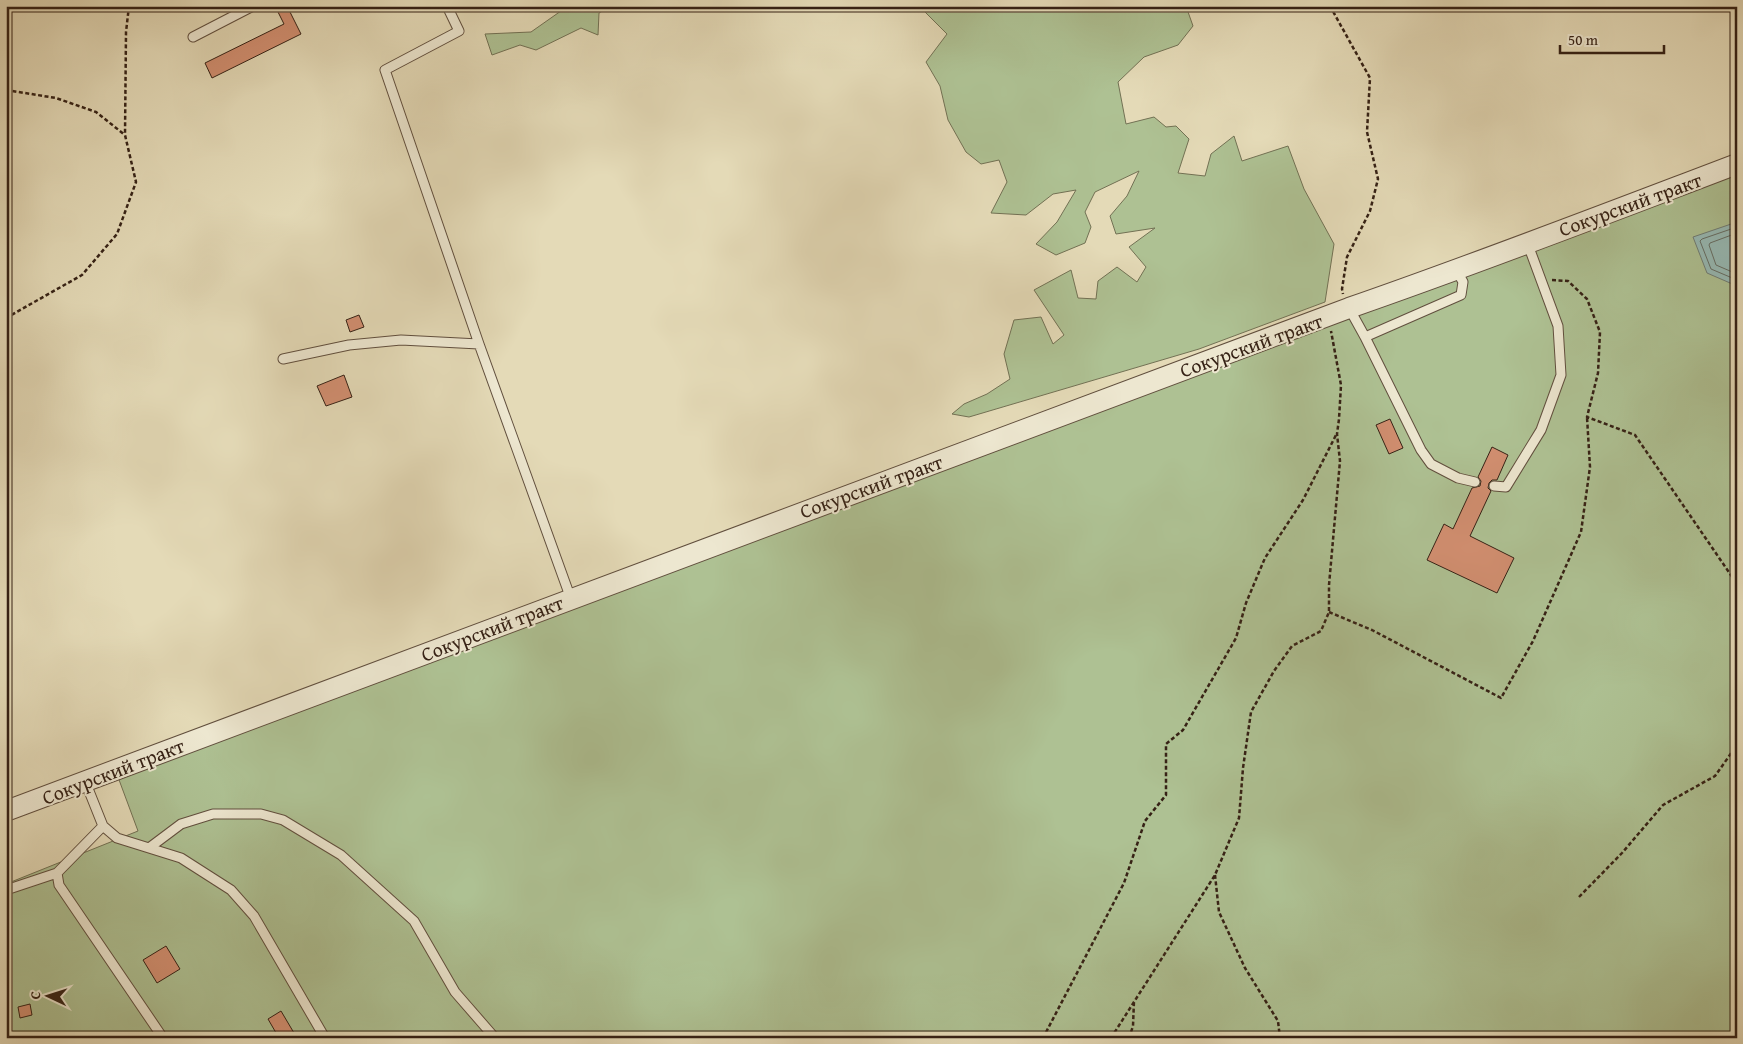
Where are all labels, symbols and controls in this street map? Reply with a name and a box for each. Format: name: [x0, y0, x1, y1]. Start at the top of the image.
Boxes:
scale bar: [1560, 22, 1664, 54]
text: 50 m: [1568, 29, 1599, 50]
street label: Сокурский тракт: [1554, 165, 1706, 243]
street label: Сокурский тракт: [1175, 306, 1327, 384]
street label: Сокурский тракт: [795, 447, 947, 525]
street label: Сокурский тракт: [417, 587, 568, 668]
street label: Сокурский тракт: [38, 730, 189, 811]
north arrow: [22, 972, 72, 1022]
text: С: [25, 990, 45, 1000]

